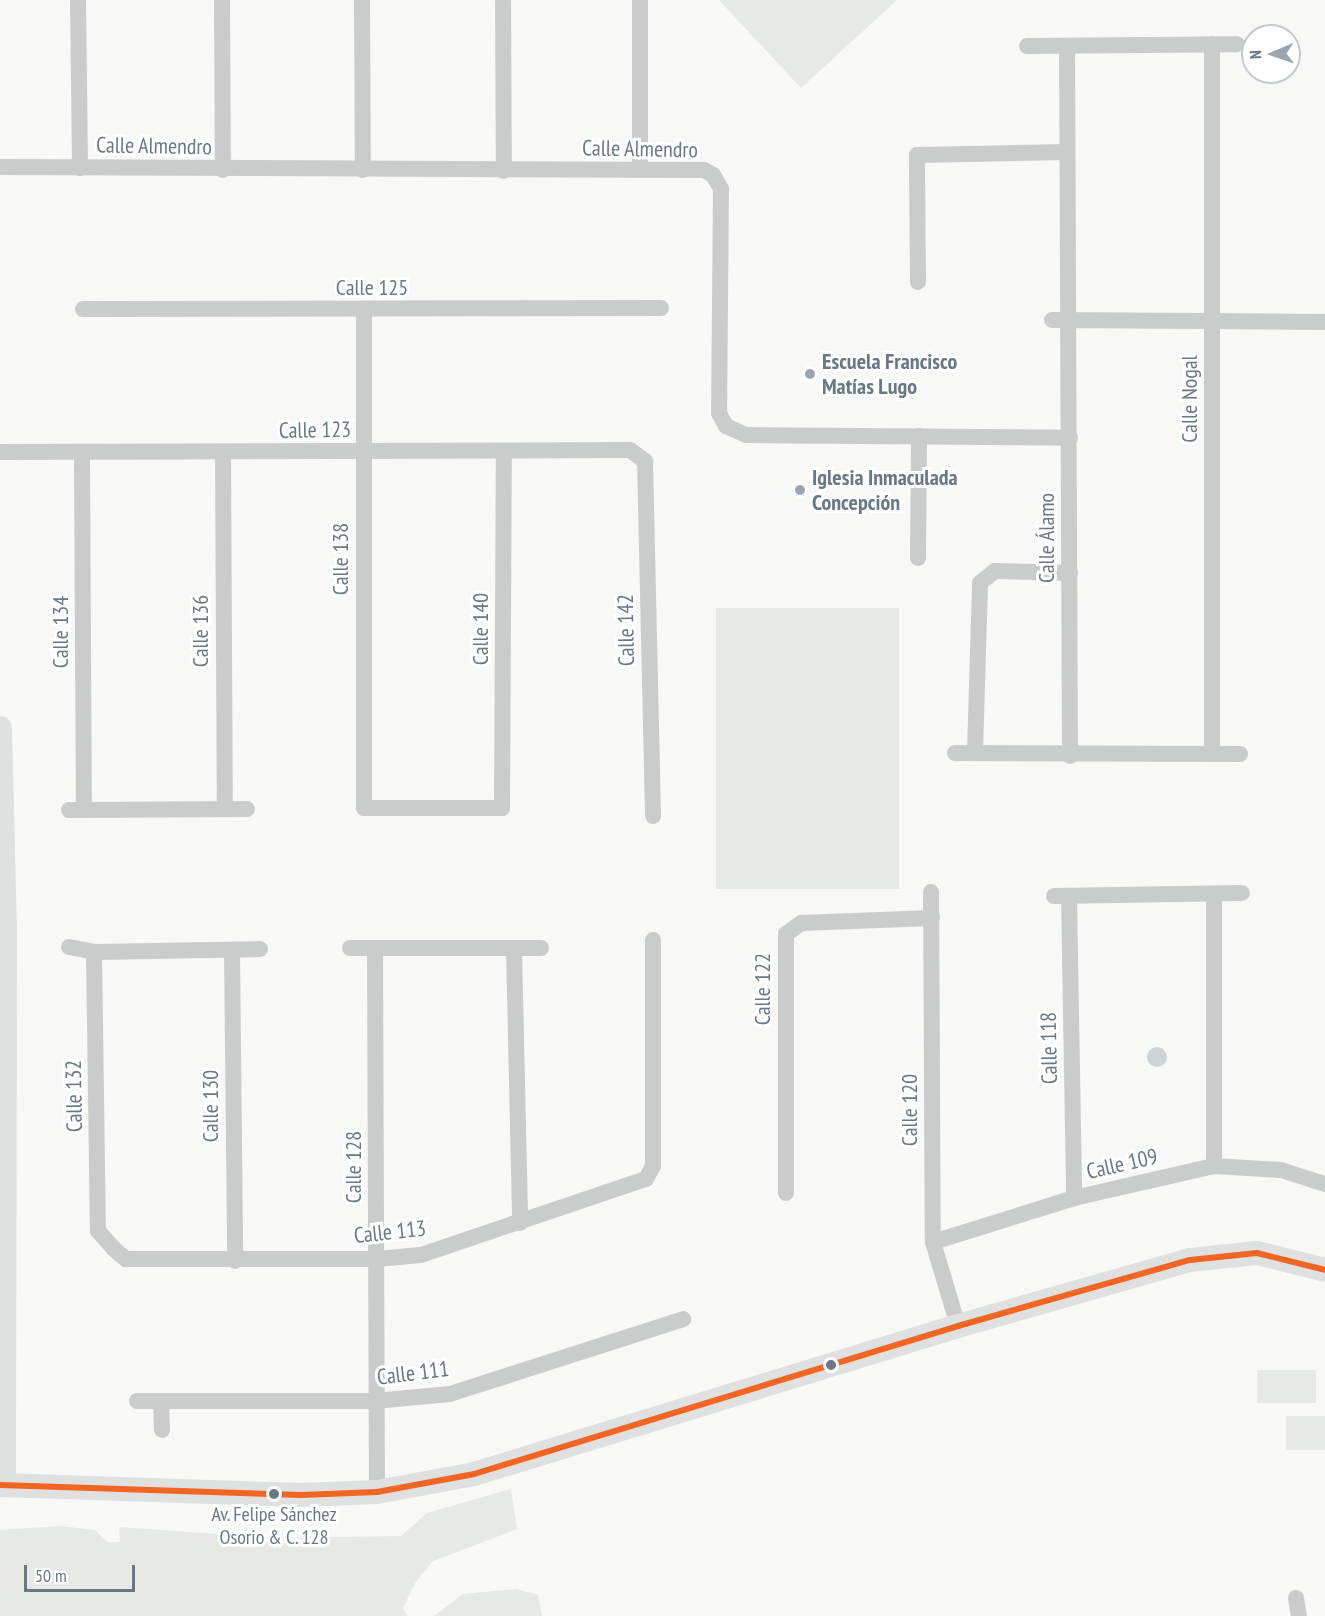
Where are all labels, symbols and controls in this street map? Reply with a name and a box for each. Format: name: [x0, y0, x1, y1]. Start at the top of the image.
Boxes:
north arrow: [1241, 24, 1301, 84]
text: N: [1245, 50, 1265, 59]
street label: Calle Almendro: [96, 132, 212, 160]
street label: Calle Almendro: [582, 135, 698, 163]
street label: Calle 125: [336, 275, 408, 301]
place label: Escuela Francisco Matías Lugo: [822, 348, 957, 400]
street label: Calle Nogal: [1177, 355, 1203, 443]
marker: Escuela Francisco Matías Lugo: [803, 367, 817, 381]
street label: Calle 123: [279, 416, 351, 444]
place label: Iglesia Inmaculada Concepción: [812, 464, 958, 516]
marker: Iglesia Inmaculada Concepción: [793, 483, 807, 497]
street label: Calle Álamo: [1034, 493, 1060, 583]
street label: Calle 138: [328, 523, 354, 595]
street label: Calle 140: [468, 593, 494, 665]
street label: Calle 142: [612, 594, 640, 666]
street label: Calle 136: [188, 595, 214, 667]
street label: Calle 134: [48, 596, 74, 668]
street label: Calle 122: [750, 953, 776, 1025]
street label: Calle 118: [1035, 1012, 1063, 1084]
street label: Calle 132: [60, 1060, 88, 1132]
street label: Calle 130: [198, 1070, 224, 1142]
street label: Calle 120: [897, 1074, 923, 1146]
street label: Calle 128: [341, 1131, 367, 1203]
street label: Calle 109: [1084, 1143, 1160, 1185]
street label: Calle 113: [353, 1215, 427, 1249]
street label: Calle 111: [376, 1355, 450, 1391]
unlabelled marker: [825, 1359, 837, 1371]
marker: Av. Felipe Sánchez Osorio & C. 128: [268, 1488, 280, 1500]
place label: Av. Felipe Sánchez Osorio & C. 128: [211, 1503, 337, 1550]
scale bar: [27, 1553, 138, 1591]
text: 50 m: [35, 1564, 67, 1587]

